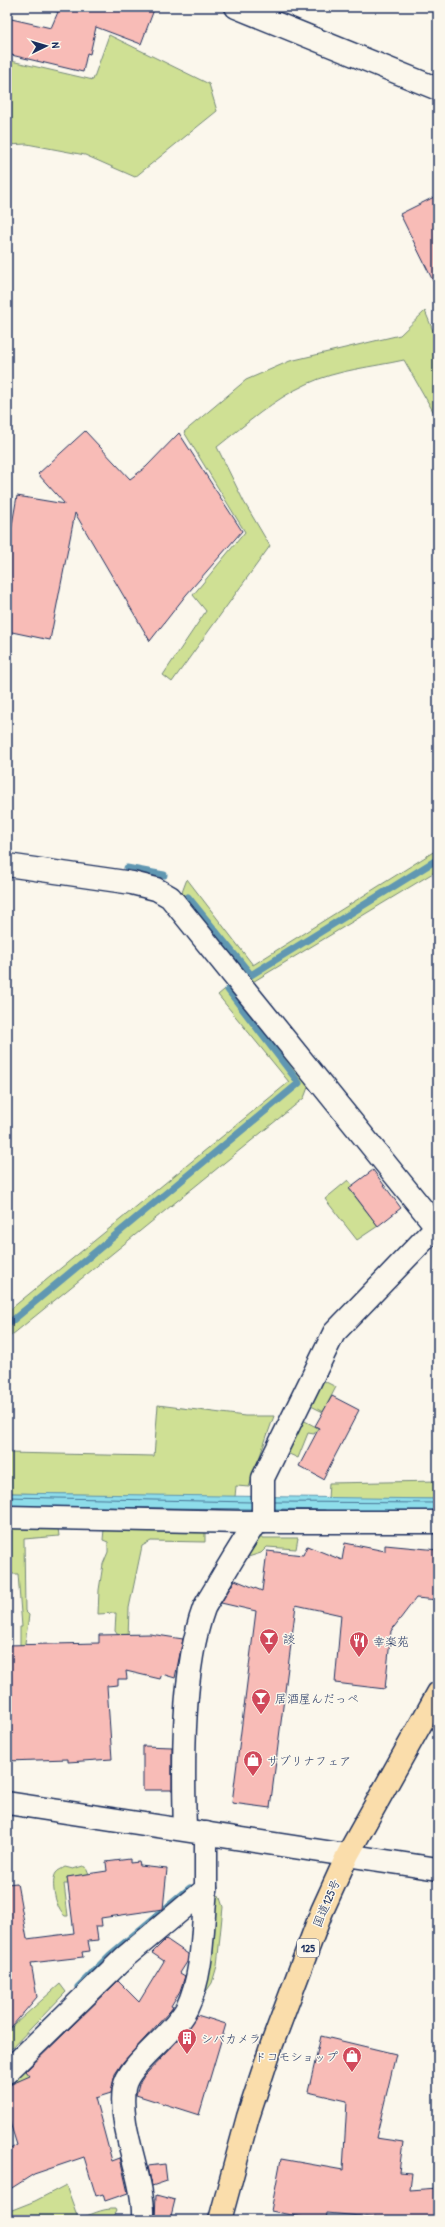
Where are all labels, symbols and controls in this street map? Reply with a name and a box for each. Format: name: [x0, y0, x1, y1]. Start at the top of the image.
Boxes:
north arrow: [26, 26, 66, 66]
text: N: [49, 42, 63, 49]
bar icon: 談: [258, 1627, 280, 1655]
place label: 談: [283, 1630, 295, 1647]
restaurant icon: 幸楽苑: [348, 1630, 370, 1658]
place label: 幸楽苑: [373, 1633, 409, 1650]
bar icon: 居酒屋んだっぺ: [250, 1687, 272, 1715]
place label: 居酒屋んだっぺ: [275, 1690, 359, 1707]
shop icon: サブリナフェア: [242, 1749, 264, 1777]
place label: サブリナフェア: [267, 1752, 351, 1769]
street label: 国道125号: [308, 1876, 344, 1930]
road number: 125: [297, 1939, 319, 1957]
building icon: シバカメラ: [176, 2027, 198, 2055]
place label: シバカメラ: [201, 2030, 261, 2047]
shop icon: ドコモショップ: [341, 2045, 363, 2073]
place label: ドコモショップ: [254, 2048, 338, 2065]

